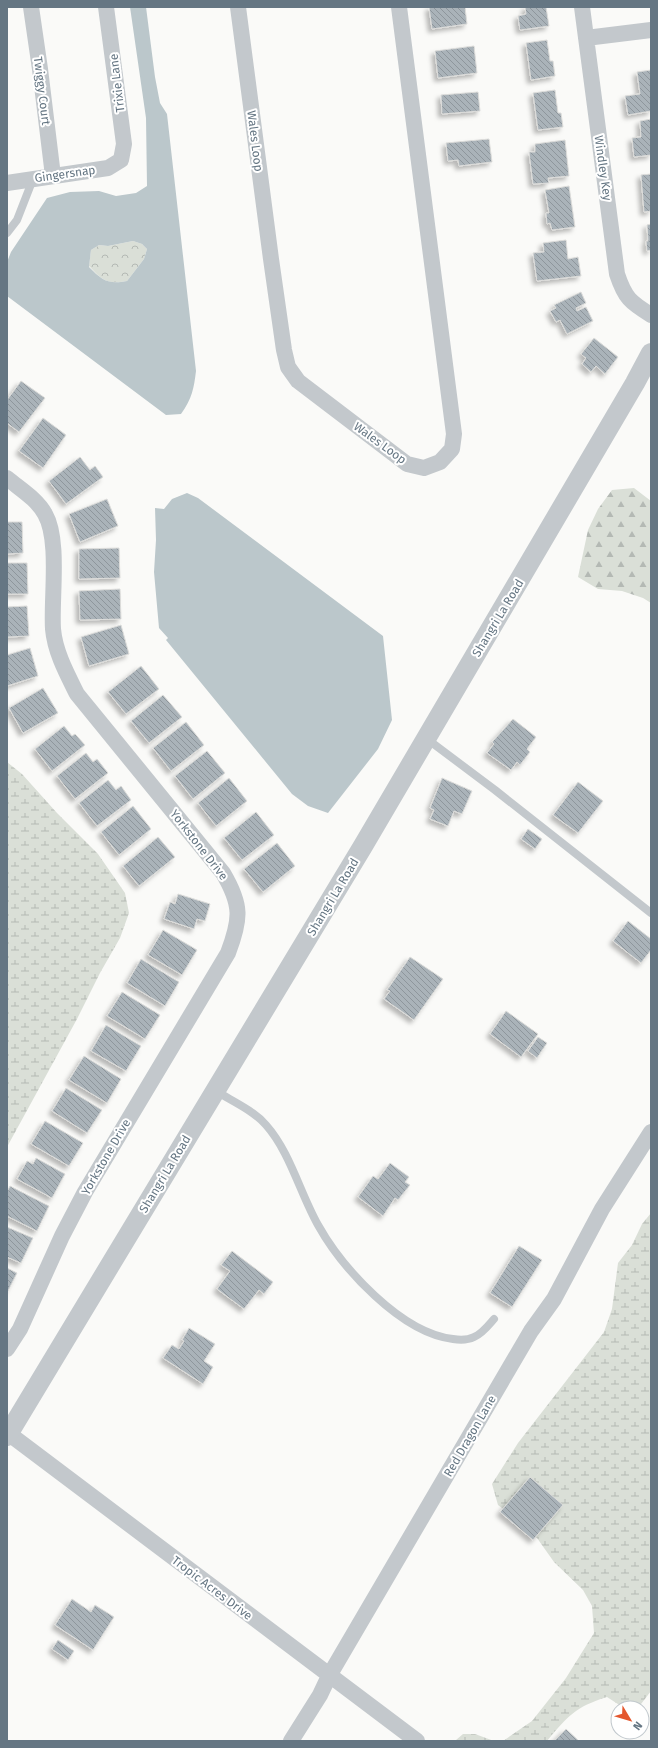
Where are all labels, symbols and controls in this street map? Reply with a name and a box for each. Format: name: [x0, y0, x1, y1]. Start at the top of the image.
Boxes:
street label: Trixie Lane: [106, 53, 128, 113]
street label: Twiggy Court: [31, 56, 53, 127]
street label: Wales Loop: [244, 110, 266, 172]
street label: Windley Key: [591, 134, 615, 202]
street label: Gingersnap: [34, 163, 96, 185]
street label: Wales Loop: [351, 419, 409, 467]
street label: Shangri La Road: [469, 577, 527, 659]
street label: Yorkstone Drive: [167, 807, 231, 883]
street label: Shangri La Road: [304, 856, 362, 938]
street label: Yorkstone Drive: [79, 1117, 133, 1197]
street label: Shangri La Road: [136, 1133, 194, 1215]
street label: Red Dragon Lane: [441, 1393, 499, 1479]
street label: Tropic Acres Drive: [169, 1553, 255, 1623]
north arrow: [610, 1700, 650, 1740]
text: N: [630, 1719, 645, 1733]

